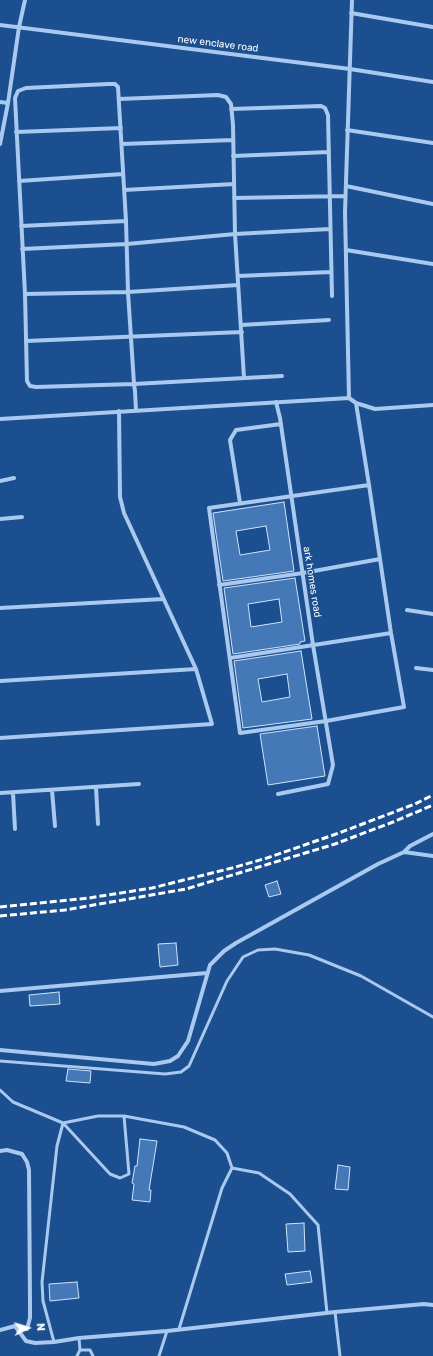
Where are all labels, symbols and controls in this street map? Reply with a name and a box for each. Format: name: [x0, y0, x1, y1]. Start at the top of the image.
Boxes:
street label: new enclave road: [177, 33, 259, 55]
street label: ark homes road: [300, 546, 324, 618]
north arrow: [8, 1308, 48, 1348]
text: N: [34, 1323, 47, 1332]

